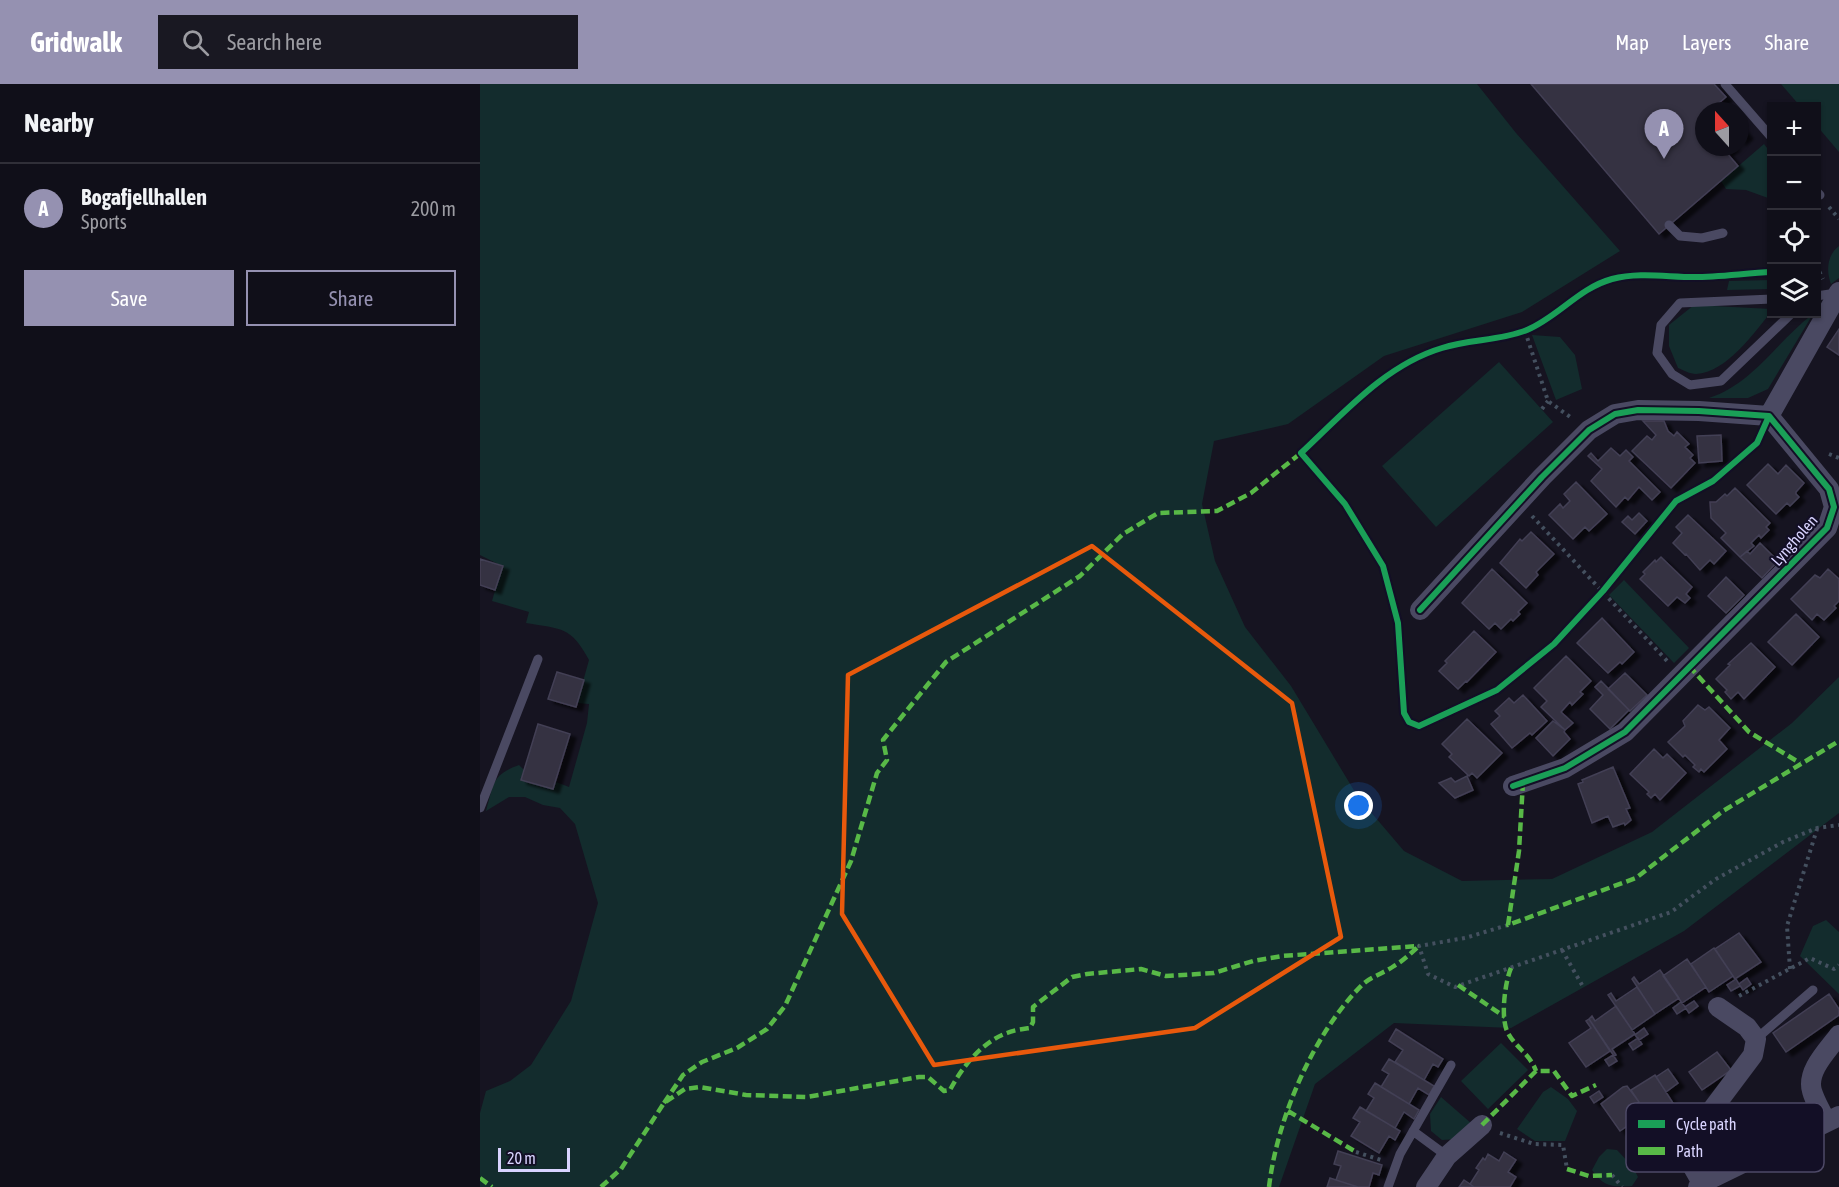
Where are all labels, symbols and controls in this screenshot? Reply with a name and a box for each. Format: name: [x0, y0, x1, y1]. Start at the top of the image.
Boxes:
search box: [158, 15, 578, 69]
text: Gridwalk: [30, 26, 122, 58]
icon: search: [179, 26, 212, 59]
text: Search here: [227, 29, 322, 55]
text: Map: [1615, 30, 1649, 54]
text: Layers: [1682, 30, 1732, 54]
text: Share: [1765, 30, 1809, 54]
north arrow: [1695, 102, 1749, 156]
map controls: [1767, 102, 1821, 318]
button: +: [1767, 102, 1821, 156]
text: Nearby: [24, 108, 94, 138]
pin: A: [1644, 110, 1684, 159]
button: −: [1767, 156, 1821, 210]
text: Bogafjellhallen: [81, 184, 207, 210]
text: A: [39, 197, 48, 220]
text: 200 m: [411, 197, 456, 220]
text: Sports: [81, 210, 127, 233]
button: locate: [1767, 210, 1821, 264]
button: layers: [1767, 264, 1821, 318]
button: Save: [24, 270, 234, 326]
button: Share: [246, 270, 456, 326]
street label: Lyngholen: [1767, 511, 1822, 570]
your location: [1344, 791, 1373, 820]
legend: [1626, 1103, 1824, 1172]
text: Cycle path: [1676, 1115, 1736, 1134]
text: Path: [1676, 1142, 1703, 1160]
scale bar: [498, 1145, 570, 1172]
text: 20 m: [507, 1149, 536, 1167]

